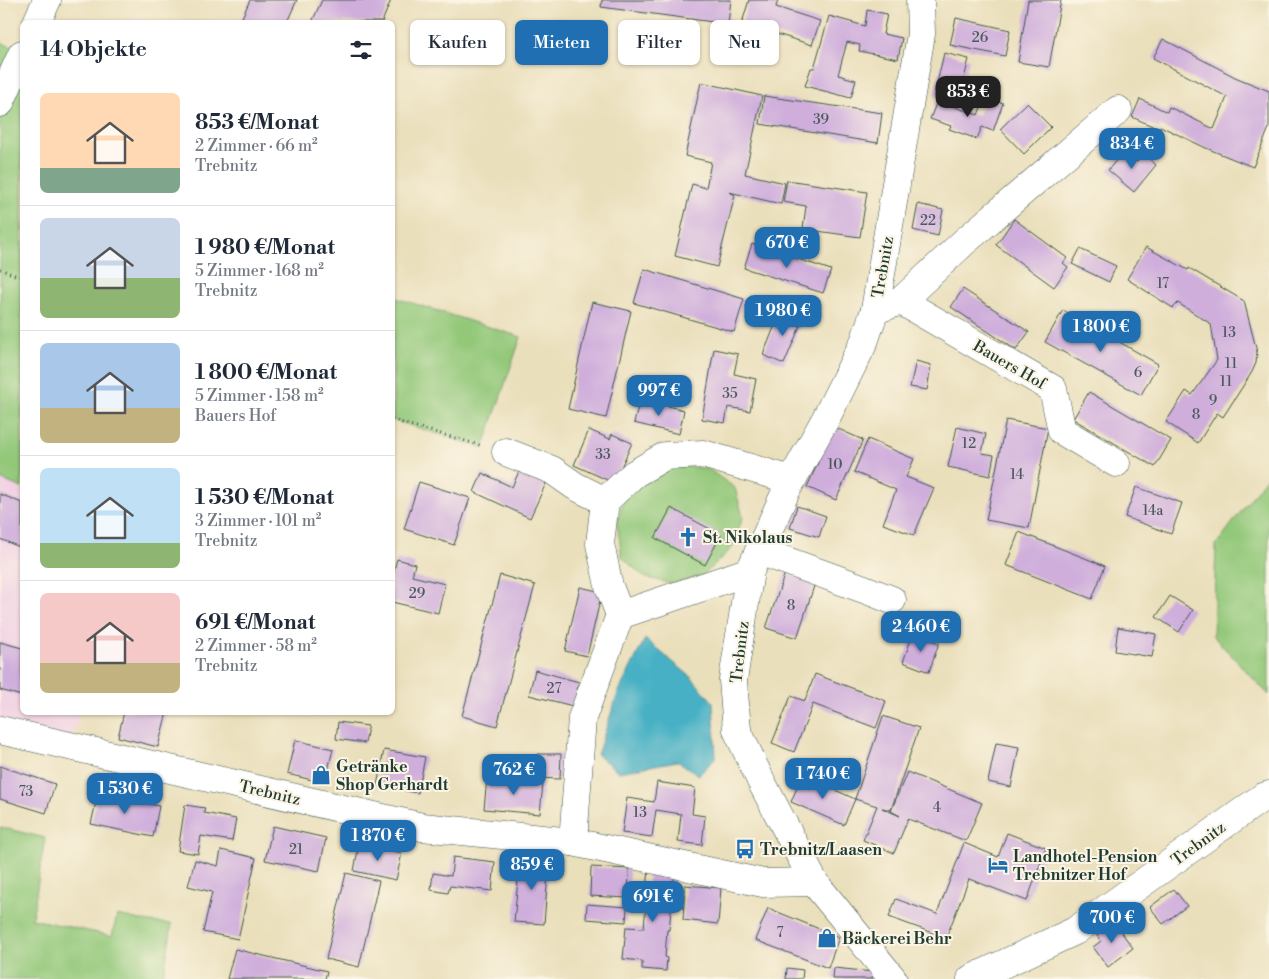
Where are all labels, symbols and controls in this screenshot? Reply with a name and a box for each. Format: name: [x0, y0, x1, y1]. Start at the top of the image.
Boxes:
chip: Kaufen: [410, 20, 505, 65]
chip: Mieten: [515, 20, 608, 65]
chip: Filter: [618, 20, 700, 65]
chip: Neu: [710, 20, 779, 65]
house number: 26: [972, 29, 989, 47]
icon: filters: [347, 36, 375, 64]
text: 14 Objekte: [40, 37, 147, 63]
pin: 853 €: [933, 76, 1003, 118]
text: 853 €: [947, 82, 989, 102]
text: 853 €/Monat: [195, 110, 319, 136]
house number: 39: [813, 111, 829, 129]
icon: home: [80, 113, 140, 173]
pin: 834 €: [1097, 128, 1167, 170]
text: 834 €: [1110, 134, 1154, 154]
text: 2 Zimmer · 66 m²: [195, 136, 318, 156]
text: Trebnitz: [195, 156, 258, 176]
house number: 22: [920, 212, 936, 230]
pin: 670 €: [752, 226, 822, 269]
text: 670 €: [766, 233, 808, 253]
text: 1 980 €/Monat: [195, 235, 335, 261]
street label: Trebnitz: [868, 235, 898, 300]
icon: home: [80, 238, 140, 298]
text: 5 Zimmer · 168 m²: [195, 261, 324, 281]
house number: 17: [1157, 275, 1169, 293]
text: Trebnitz: [195, 281, 258, 301]
pin: 1 980 €: [737, 294, 829, 337]
text: 1 980 €: [755, 301, 811, 321]
pin: 1 800 €: [1055, 310, 1147, 353]
text: 1 800 €: [1073, 317, 1129, 337]
house number: 13: [1222, 324, 1236, 342]
street label: Bauers Hof: [969, 335, 1051, 394]
house number: 11: [1225, 355, 1237, 373]
text: 1 800 €/Monat: [195, 360, 337, 386]
icon: home: [80, 363, 140, 423]
house number: 6: [1134, 364, 1143, 382]
house number: 11: [1220, 373, 1232, 391]
pin: 997 €: [624, 374, 694, 417]
text: 997 €: [638, 381, 680, 401]
house number: 35: [722, 385, 738, 403]
text: 5 Zimmer · 158 m²: [195, 386, 324, 406]
house number: 9: [1209, 392, 1217, 410]
text: Bauers Hof: [195, 406, 276, 426]
house number: 8: [1192, 406, 1200, 424]
house number: 12: [962, 435, 976, 453]
house number: 33: [595, 446, 611, 464]
house number: 10: [828, 456, 842, 474]
house number: 14: [1010, 466, 1024, 484]
text: 1 530 €/Monat: [195, 485, 334, 511]
icon: home: [80, 488, 140, 548]
house number: 14a: [1143, 502, 1164, 520]
text: 3 Zimmer · 101 m²: [195, 511, 321, 531]
church icon: St. Nikolaus: [677, 526, 699, 548]
place label: St. Nikolaus: [703, 528, 793, 548]
text: Trebnitz: [195, 531, 258, 551]
house number: 29: [409, 585, 425, 603]
house number: 8: [787, 597, 795, 615]
text: 691 €/Monat: [195, 610, 315, 636]
pin: 2 460 €: [875, 610, 967, 653]
icon: home: [80, 613, 140, 673]
text: 2 460 €: [892, 617, 950, 637]
street label: Trebnitz: [726, 620, 754, 684]
text: 2 Zimmer · 58 m²: [195, 636, 317, 656]
text: Trebnitz: [195, 656, 258, 676]
house number: 27: [547, 680, 561, 698]
pin: 762 €: [479, 754, 549, 796]
place label: Getränke Shop Gerhardt: [336, 757, 449, 795]
pin: 1 740 €: [777, 758, 869, 800]
text: 762 €: [493, 760, 535, 780]
shop icon: Getränke Shop Gerhardt: [310, 764, 332, 786]
text: 1 740 €: [796, 764, 850, 784]
pin: 1 530 €: [79, 772, 171, 815]
street label: Trebnitz: [237, 776, 302, 810]
text: 1 530 €: [98, 779, 152, 799]
house number: 73: [19, 783, 34, 801]
house number: 4: [933, 799, 941, 817]
house number: 13: [633, 804, 647, 822]
street label: Trebnitz: [1167, 817, 1230, 870]
pin: 1 870 €: [332, 820, 424, 862]
text: 1 870 €: [351, 826, 405, 846]
bus stop icon: Trebnitz/Laasen: [734, 838, 756, 860]
place label: Trebnitz/Laasen: [760, 840, 882, 860]
house number: 21: [289, 841, 303, 859]
place label: Landhotel-Pension Trebnitzer Hof: [1013, 847, 1158, 885]
pin: 859 €: [497, 848, 567, 891]
hotel icon: Landhotel-Pension Trebnitzer Hof: [987, 854, 1009, 876]
text: 859 €: [510, 855, 554, 875]
pin: 691 €: [618, 880, 688, 923]
text: 691 €: [633, 887, 673, 907]
pin: 700 €: [1077, 902, 1147, 944]
text: 700 €: [1089, 908, 1135, 928]
house number: 7: [776, 924, 784, 942]
shop icon: Bäckerei Behr: [816, 927, 838, 949]
place label: Bäckerei Behr: [842, 929, 952, 949]

